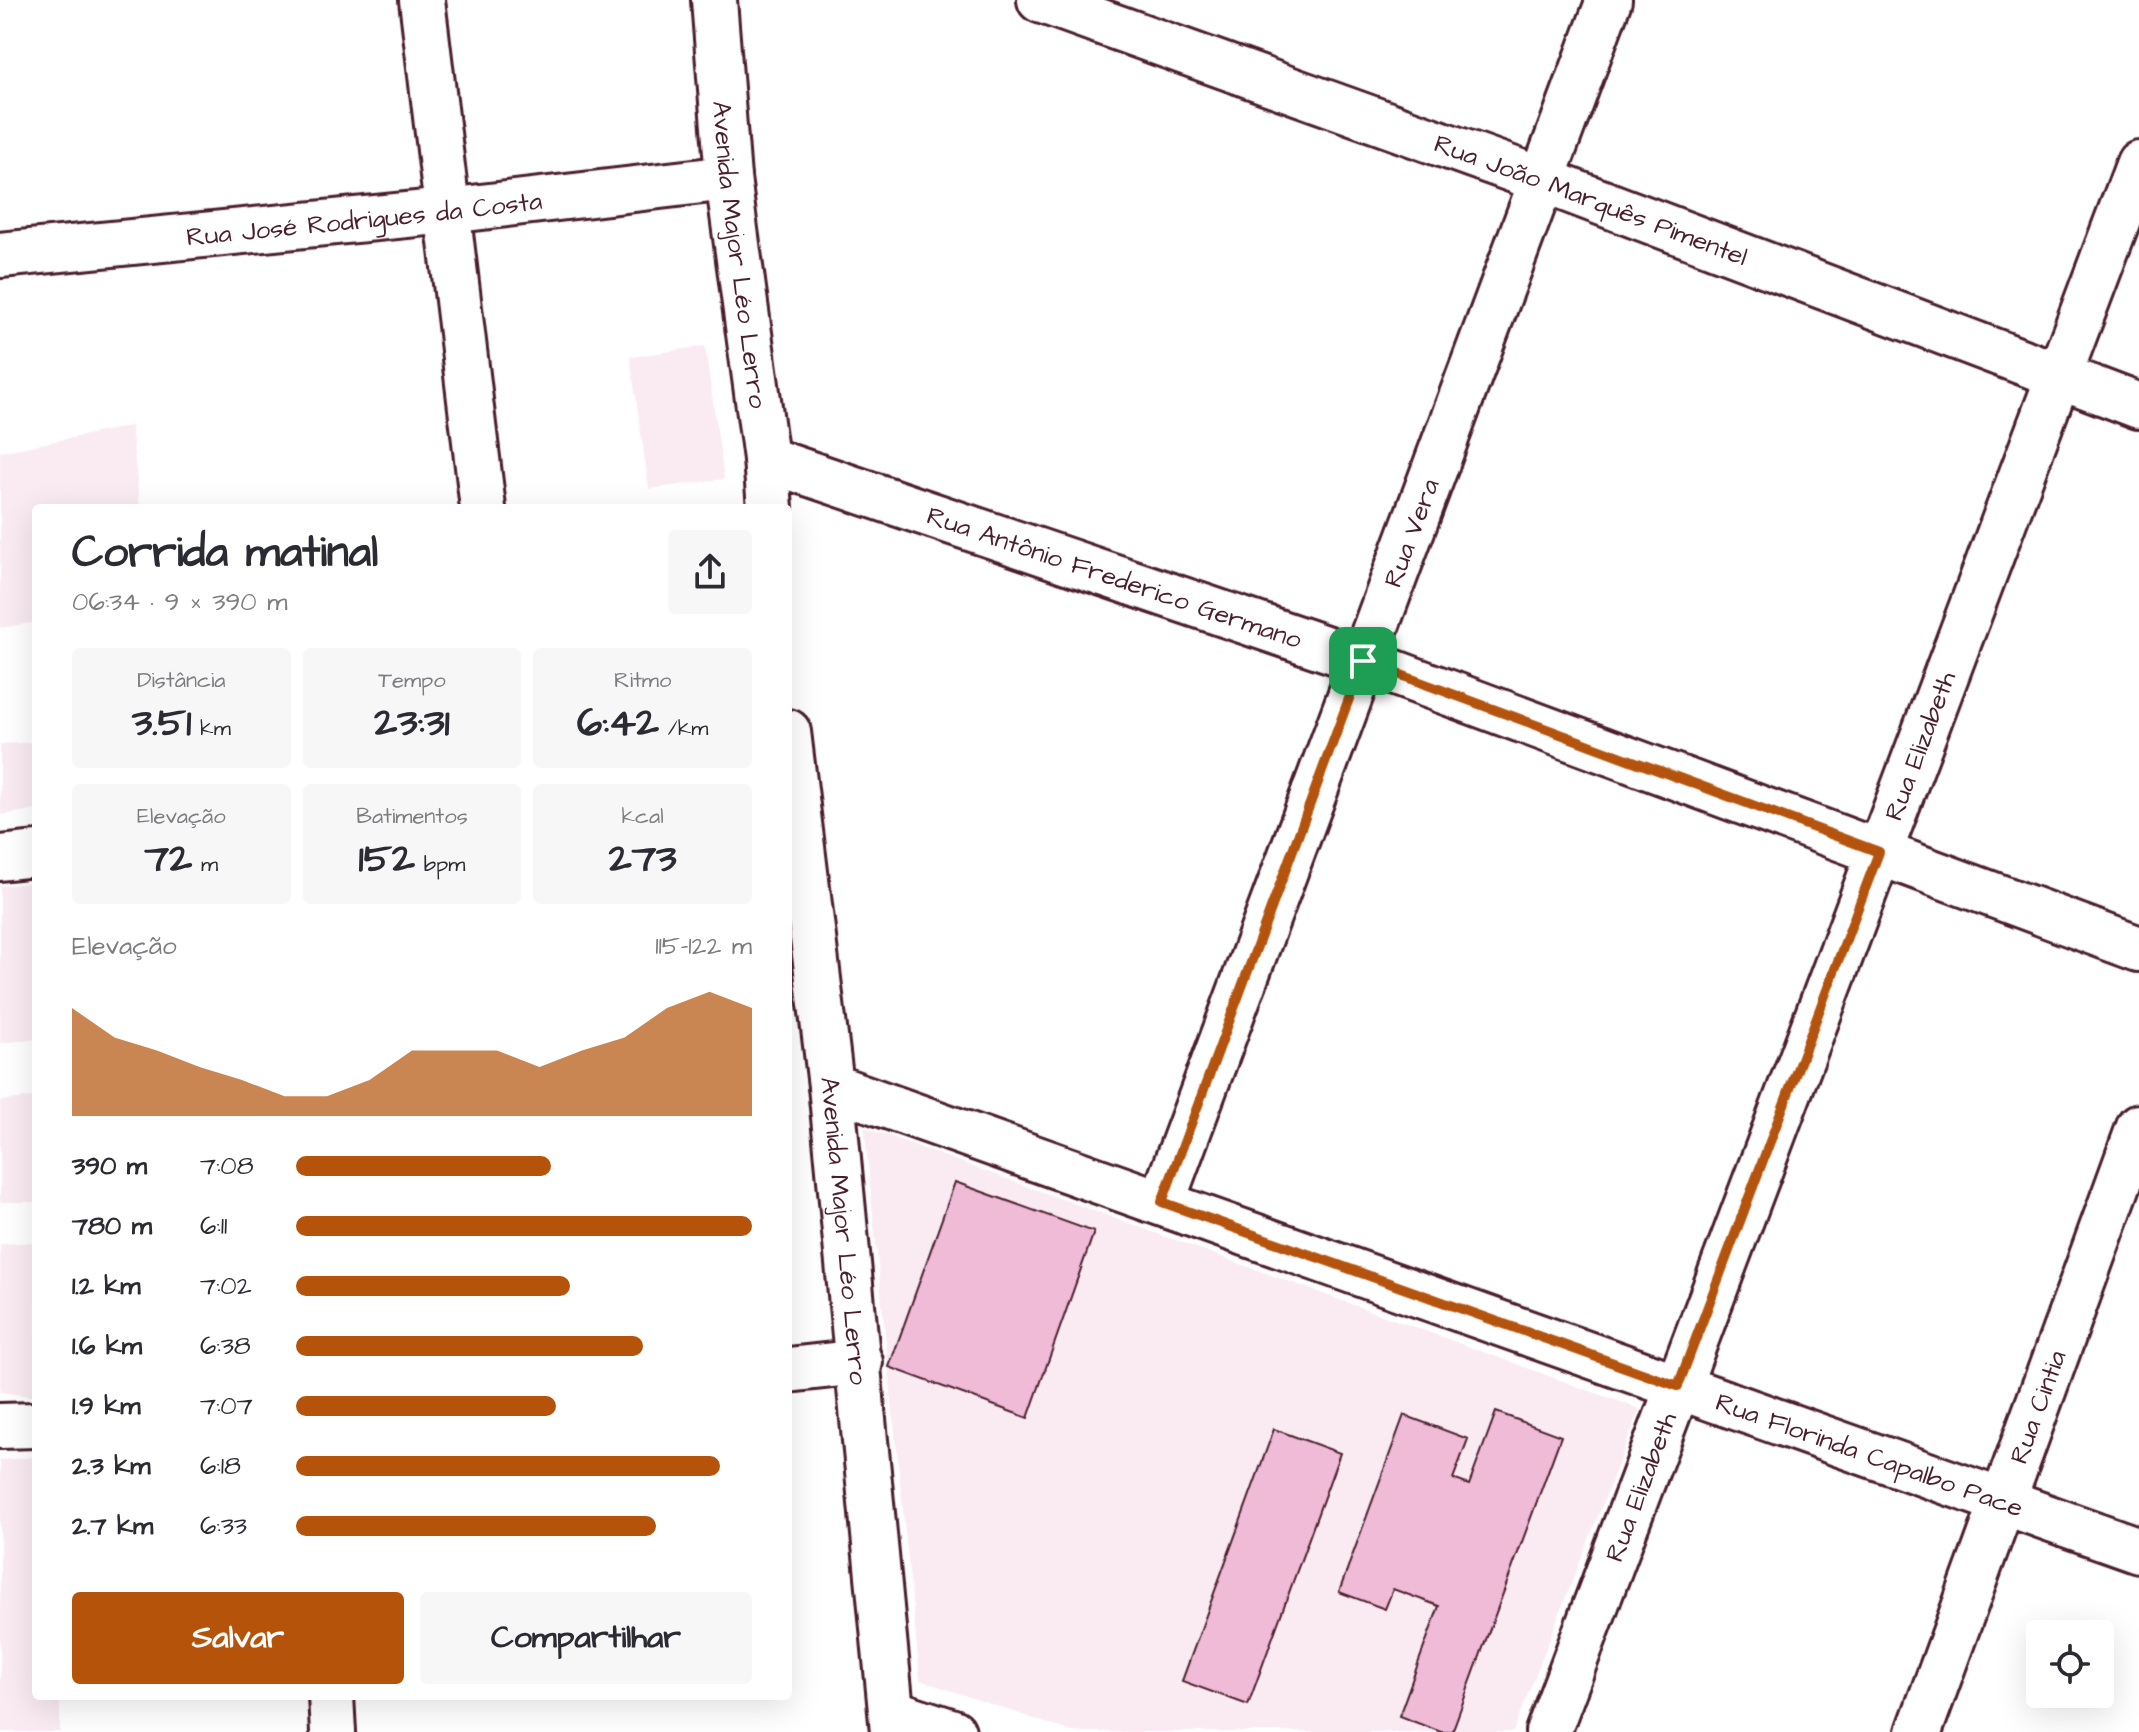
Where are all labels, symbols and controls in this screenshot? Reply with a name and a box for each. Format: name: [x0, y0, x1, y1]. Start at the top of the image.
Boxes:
street label: Avenida Major Léo Lerro: [703, 100, 776, 411]
street label: Rua João Marquês Pimentel: [1429, 126, 1752, 275]
street label: Rua José Rodrigues da Costa: [185, 183, 544, 256]
street label: Rua Vera: [1375, 474, 1448, 593]
street label: Rua Antônio Frederico Germano: [922, 498, 1307, 658]
text: Corrida matinal: [72, 523, 378, 584]
button: share: [668, 530, 752, 614]
text: 06:34 · 9 × 390 m: [72, 584, 287, 620]
pin: [1329, 627, 1397, 695]
icon: arrive: [1341, 639, 1385, 683]
text: Distância: [137, 665, 225, 696]
text: Tempo: [378, 665, 446, 696]
text: Ritmo: [614, 665, 671, 696]
street label: Rua Elizabeth: [1876, 666, 1965, 826]
text: 3.51: [132, 696, 191, 751]
text: 23:31: [374, 696, 450, 751]
text: 6:42: [577, 696, 659, 751]
text: km: [191, 713, 231, 744]
text: /km: [659, 713, 708, 744]
text: Elevação: [137, 801, 226, 832]
text: Batimentos: [356, 801, 468, 832]
text: kcal: [622, 801, 664, 832]
text: 72: [145, 832, 192, 887]
text: 152: [359, 832, 415, 887]
text: 273: [609, 832, 677, 887]
text: m: [192, 849, 218, 880]
text: bpm: [415, 849, 465, 880]
text: Elevação: [72, 928, 177, 964]
text: 115–122 m: [655, 928, 752, 964]
street label: Avenida Major Léo Lerro: [811, 1075, 877, 1387]
text: 390 m: [72, 1148, 147, 1184]
text: 7:08: [200, 1148, 254, 1184]
text: 780 m: [72, 1208, 152, 1244]
text: 6:11: [200, 1208, 227, 1244]
text: 1.2 km: [72, 1268, 140, 1304]
text: 7:02: [200, 1268, 252, 1304]
text: 1.6 km: [72, 1328, 142, 1364]
text: 6:38: [200, 1328, 251, 1364]
street label: Rua Cintia: [2001, 1345, 2075, 1469]
street label: Rua Florinda Capalbo Pace: [1711, 1384, 2028, 1526]
text: 1.9 km: [72, 1388, 140, 1424]
text: 7:07: [200, 1388, 253, 1424]
street label: Rua Elizabeth: [1597, 1407, 1686, 1567]
text: 2.3 km: [72, 1448, 150, 1484]
text: 6:18: [200, 1448, 241, 1484]
text: 2.7 km: [72, 1508, 153, 1544]
text: 6:33: [200, 1508, 247, 1544]
button: Salvar: [72, 1592, 404, 1684]
button: Compartilhar: [420, 1592, 752, 1684]
map controls: [2026, 1620, 2114, 1708]
button: locate: [2026, 1620, 2114, 1708]

